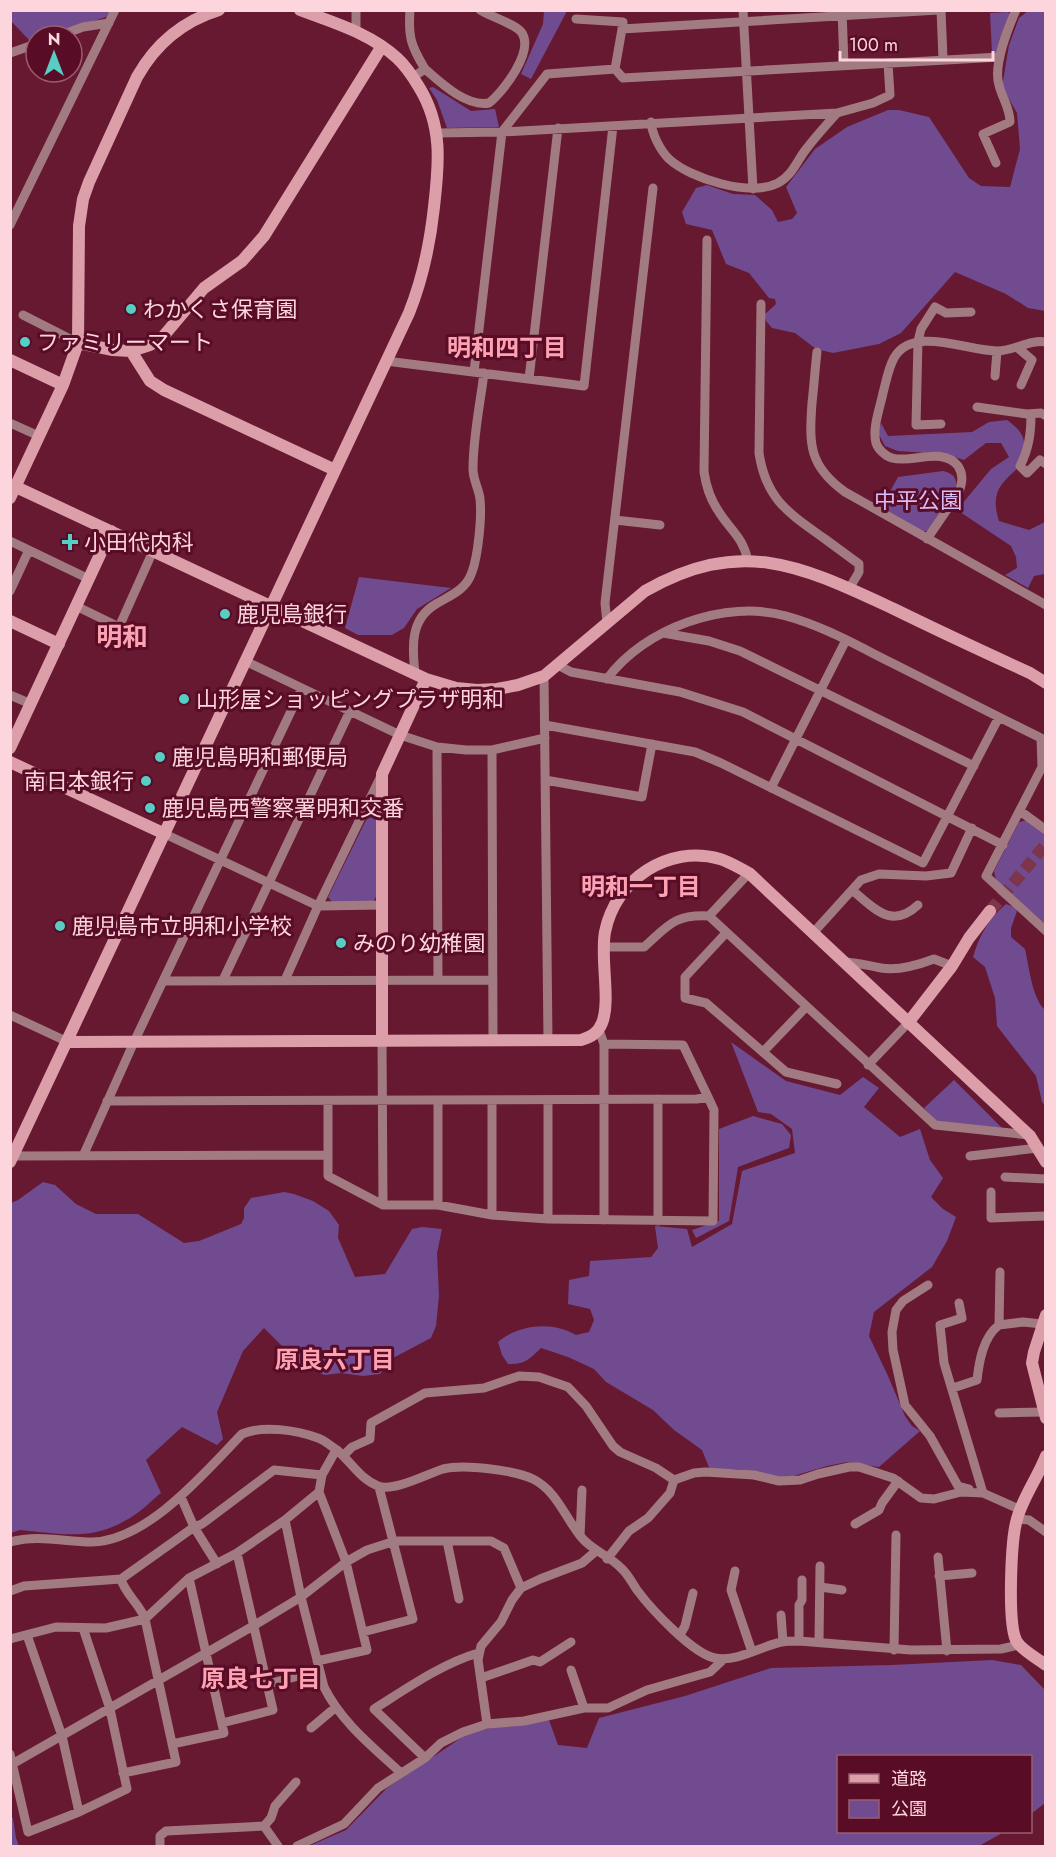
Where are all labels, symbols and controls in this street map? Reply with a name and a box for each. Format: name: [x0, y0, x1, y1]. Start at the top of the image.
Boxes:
north arrow: [24, 24, 84, 84]
scale bar: [840, 24, 993, 62]
text: N: [48, 28, 60, 51]
text: 100 m: [849, 32, 898, 58]
place label: わかくさ保育園: [143, 293, 297, 325]
marker: わかくさ保育園: [124, 302, 138, 316]
place label: ファミリーマート: [37, 326, 213, 358]
district label: 明和四丁目: [447, 330, 567, 365]
marker: ファミリーマート: [18, 335, 32, 349]
park label: 中平公園: [874, 484, 962, 516]
place label: 小田代内科: [84, 526, 194, 558]
marker: 小田代内科: [61, 533, 79, 551]
place label: 鹿児島銀行: [237, 598, 347, 630]
marker: 鹿児島銀行: [218, 607, 232, 621]
district label: 明和: [96, 618, 148, 656]
place label: 山形屋ショッピングプラザ明和: [196, 683, 504, 715]
marker: 山形屋ショッピングプラザ明和: [177, 692, 191, 706]
place label: 鹿児島明和郵便局: [172, 741, 348, 773]
marker: 鹿児島明和郵便局: [153, 750, 167, 764]
place label: 南日本銀行: [24, 765, 134, 797]
marker: 南日本銀行: [139, 774, 153, 788]
place label: 鹿児島西警察署明和交番: [162, 792, 404, 824]
marker: 鹿児島西警察署明和交番: [143, 801, 157, 815]
district label: 明和一丁目: [581, 869, 701, 904]
place label: 鹿児島市立明和小学校: [72, 910, 292, 942]
marker: 鹿児島市立明和小学校: [53, 919, 67, 933]
place label: みのり幼稚園: [353, 927, 485, 959]
marker: みのり幼稚園: [334, 936, 348, 950]
district label: 原良六丁目: [275, 1342, 395, 1377]
district label: 原良七丁目: [201, 1661, 321, 1696]
legend: [837, 1755, 1032, 1833]
text: 道路: [891, 1766, 927, 1792]
text: 公園: [891, 1796, 927, 1822]

